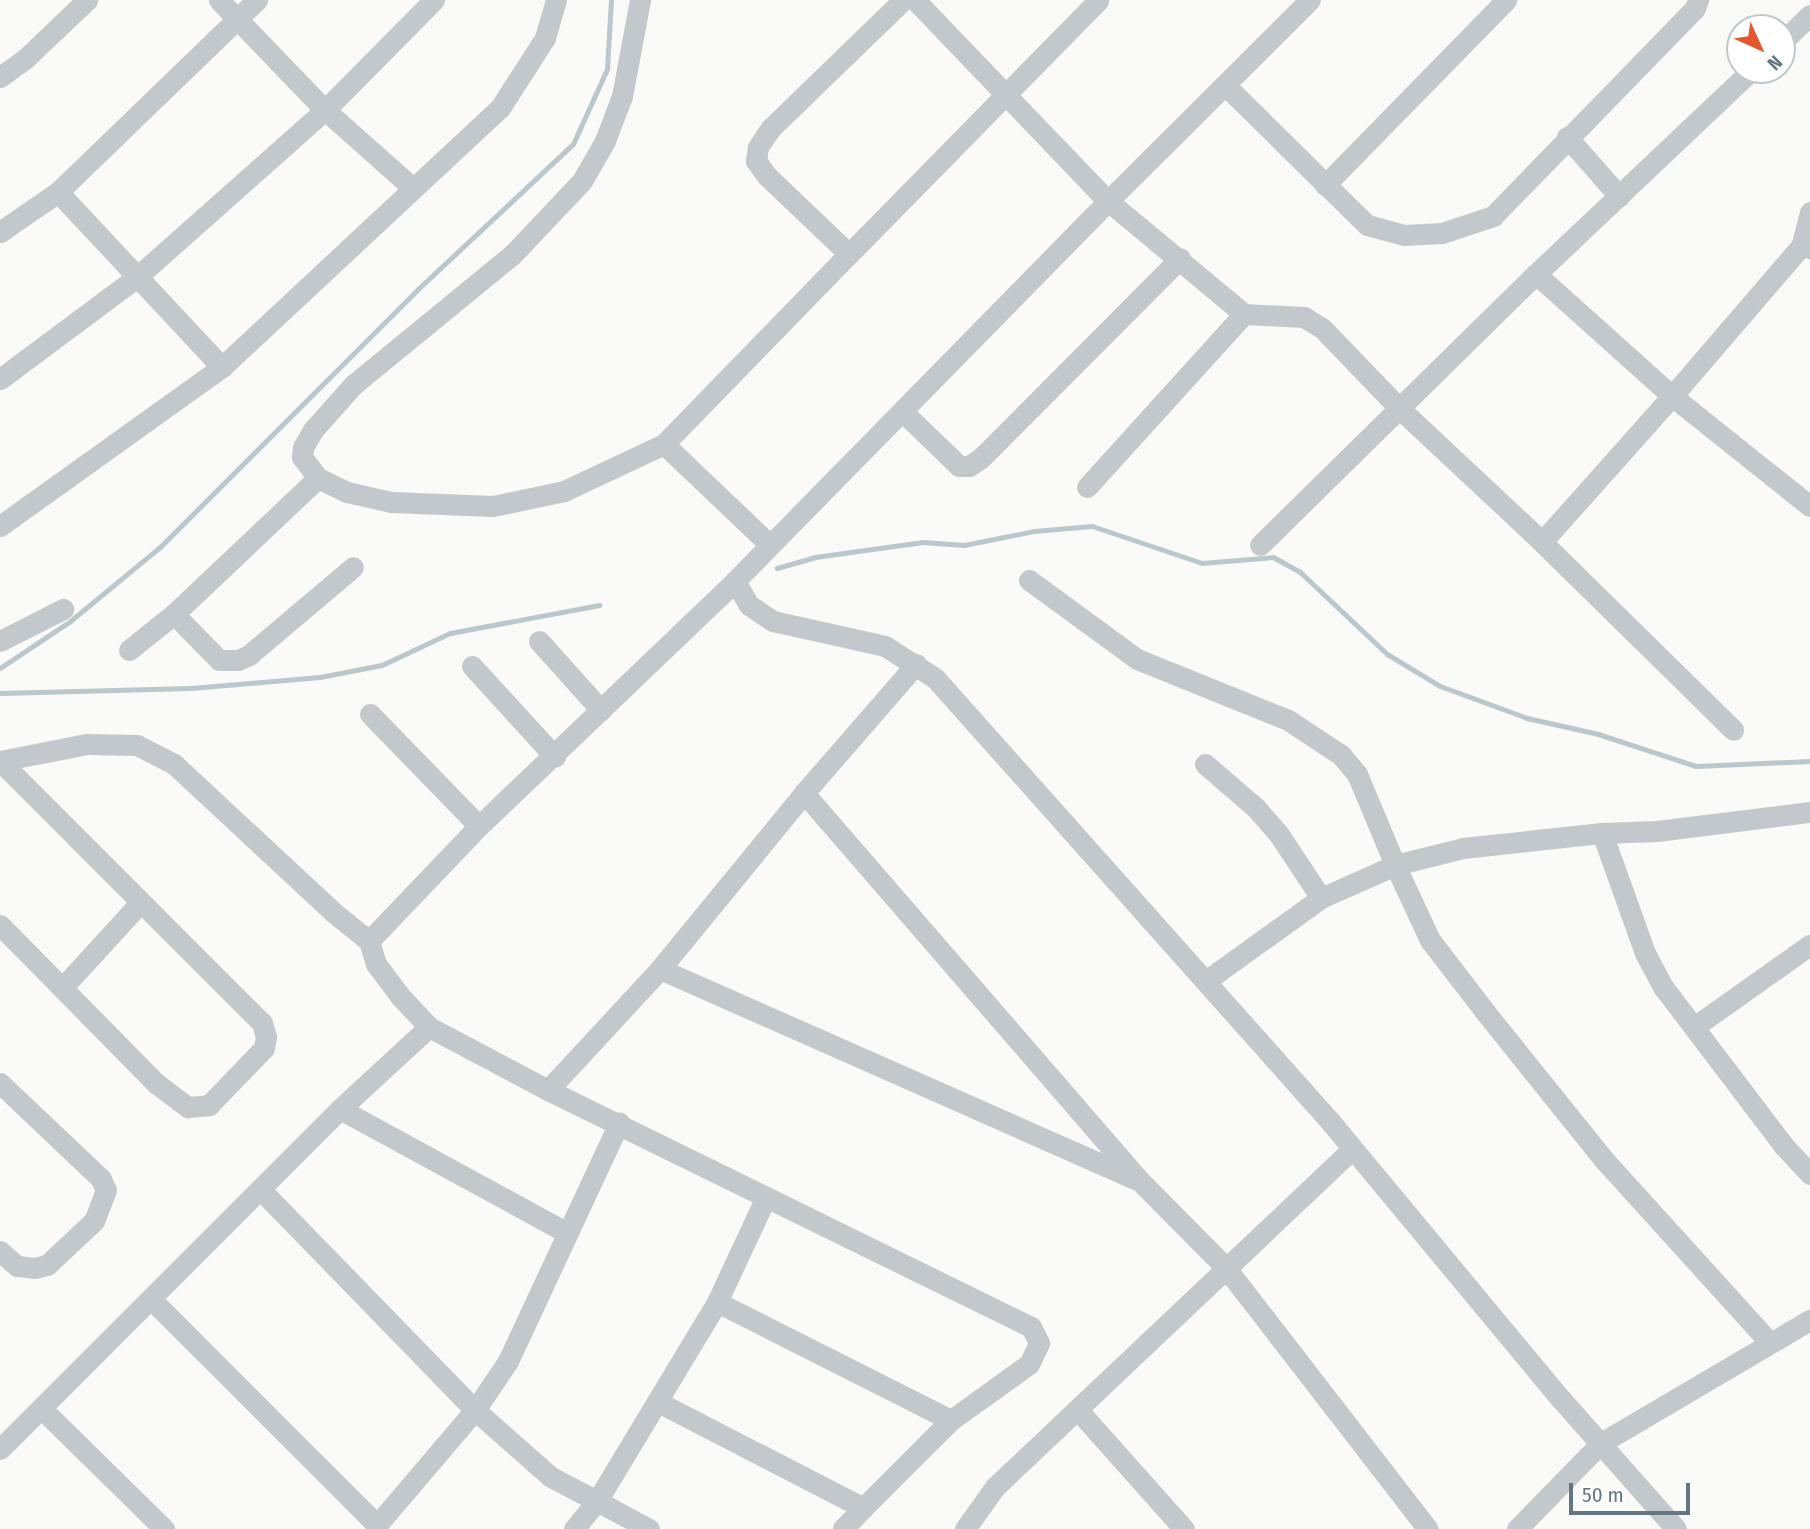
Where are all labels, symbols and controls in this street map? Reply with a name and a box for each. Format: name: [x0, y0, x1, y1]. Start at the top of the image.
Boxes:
north arrow: [1726, 14, 1796, 84]
text: N: [1763, 51, 1787, 75]
scale bar: [1572, 1470, 1693, 1514]
text: 50 m: [1582, 1482, 1624, 1508]

